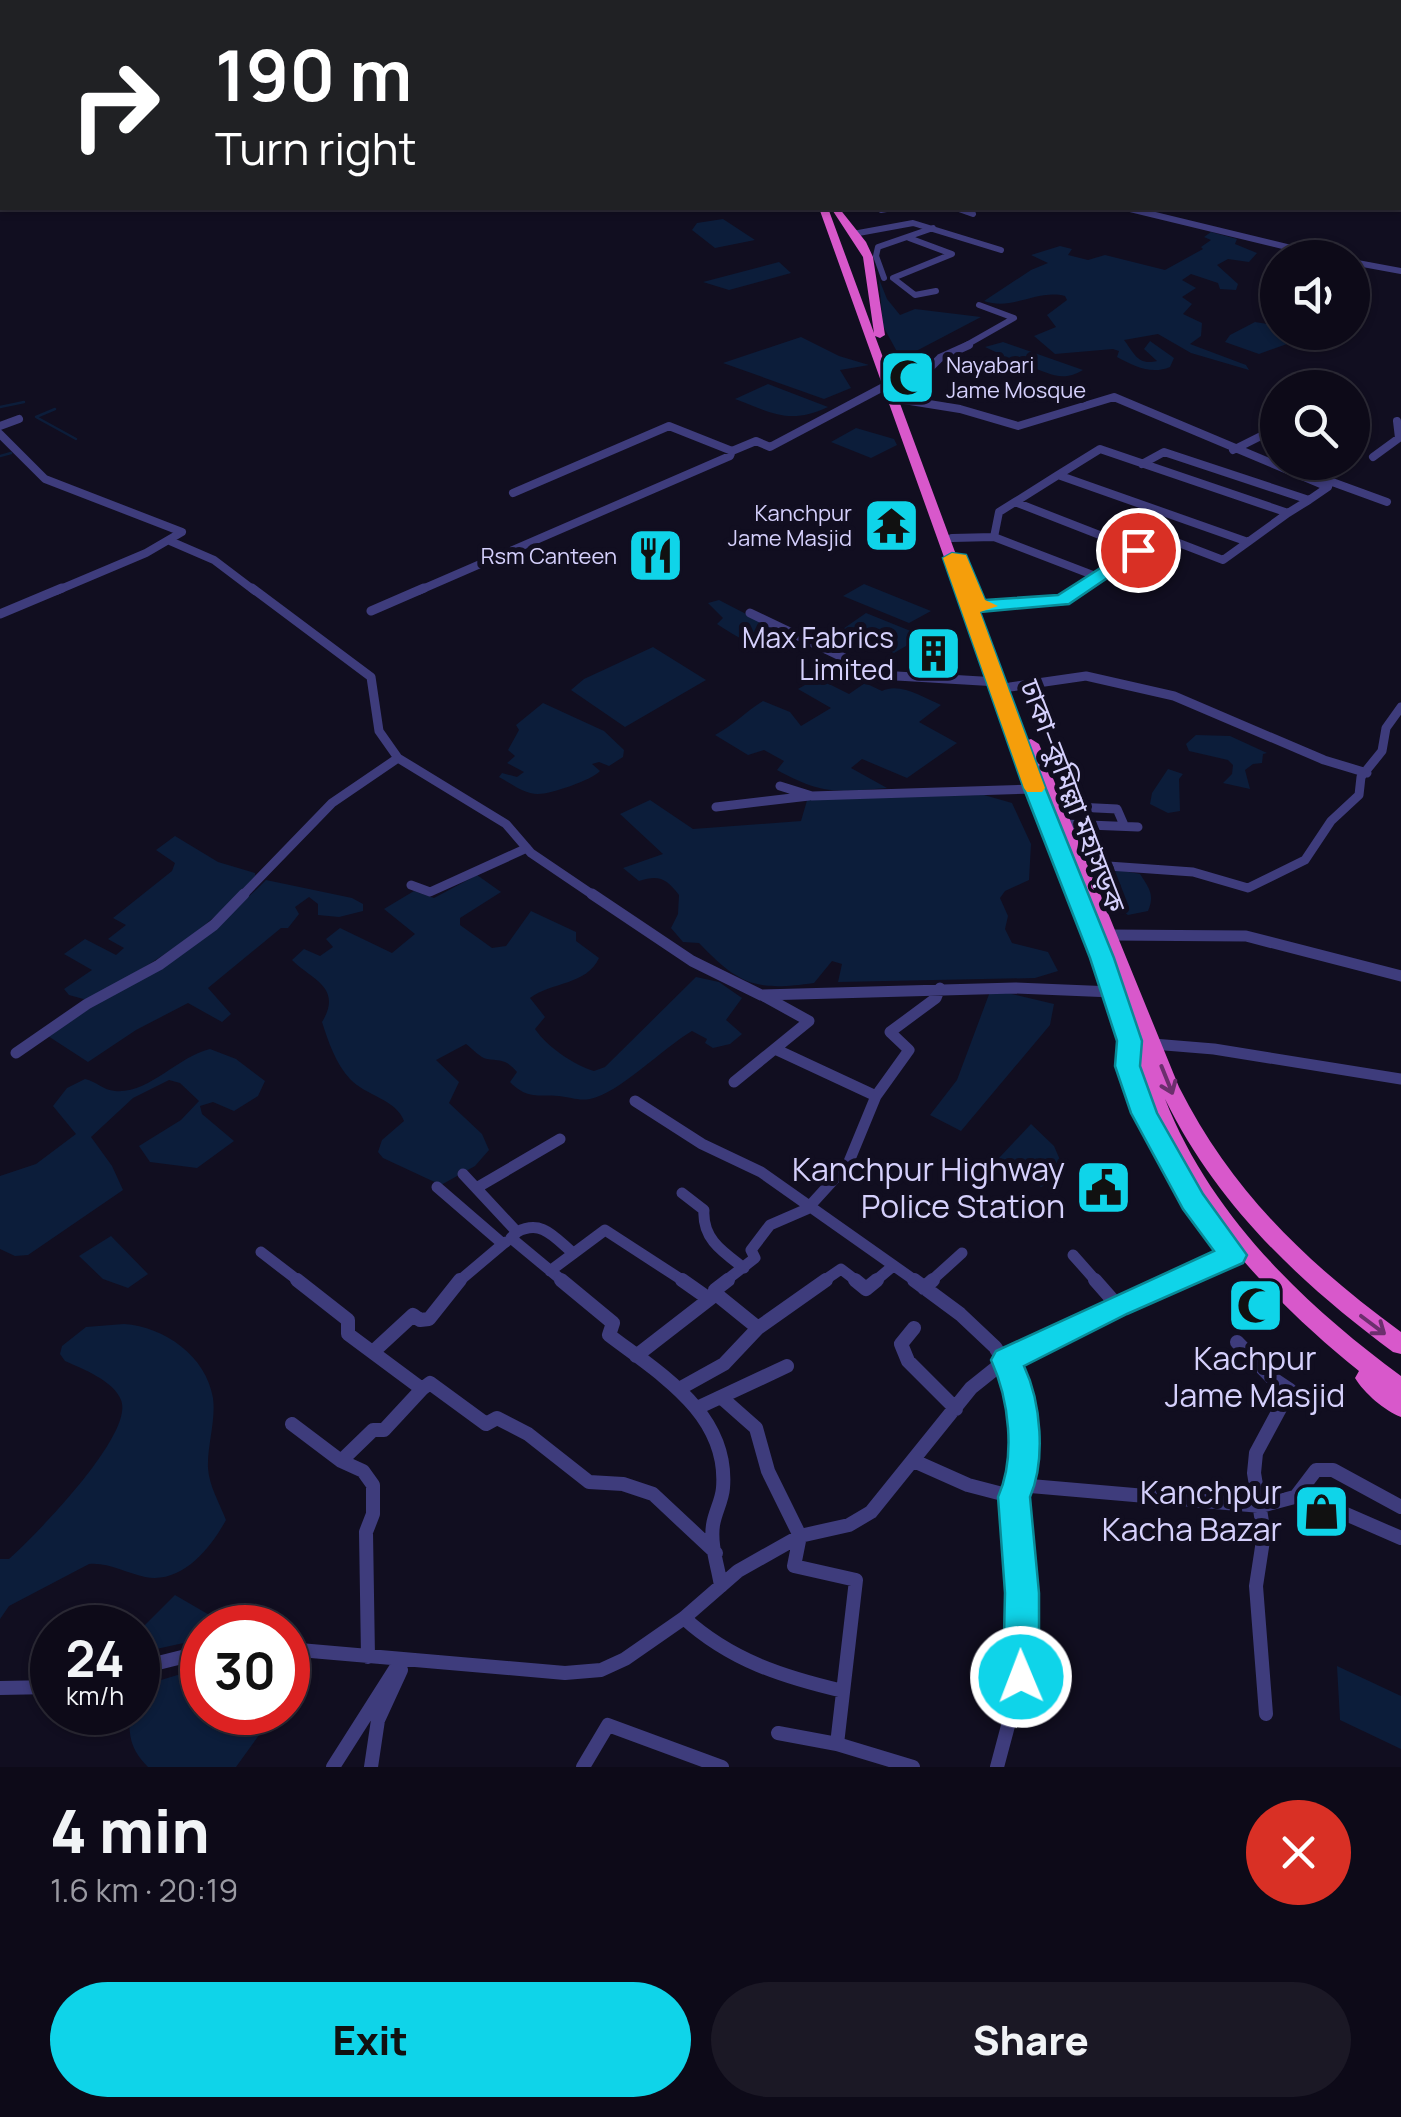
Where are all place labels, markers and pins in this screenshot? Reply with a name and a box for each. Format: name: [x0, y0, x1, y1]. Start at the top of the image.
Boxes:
mosque icon: Nayabari Jame Mosque: [877, 348, 937, 408]
place label: Nayabari Jame Mosque: [946, 350, 1086, 405]
temple icon: Kanchpur Jame Masjid: [861, 496, 921, 556]
place label: Kanchpur Jame Masjid: [728, 498, 852, 553]
pin: [1096, 508, 1181, 593]
restaurant icon: Rsm Canteen: [626, 526, 686, 586]
place label: Rsm Canteen: [481, 541, 617, 571]
place label: Max Fabrics Limited: [742, 618, 894, 688]
building icon: Max Fabrics Limited: [903, 624, 963, 684]
place label: Kanchpur Highway Police Station: [792, 1147, 1065, 1228]
public building icon: Kanchpur Highway Police Station: [1074, 1158, 1134, 1218]
mosque icon: Kachpur Jame Masjid: [1225, 1275, 1285, 1335]
place label: Kachpur Jame Masjid: [1165, 1336, 1345, 1417]
place label: Kanchpur Kacha Bazar: [1102, 1470, 1282, 1551]
shop icon: Kanchpur Kacha Bazar: [1291, 1481, 1351, 1541]

